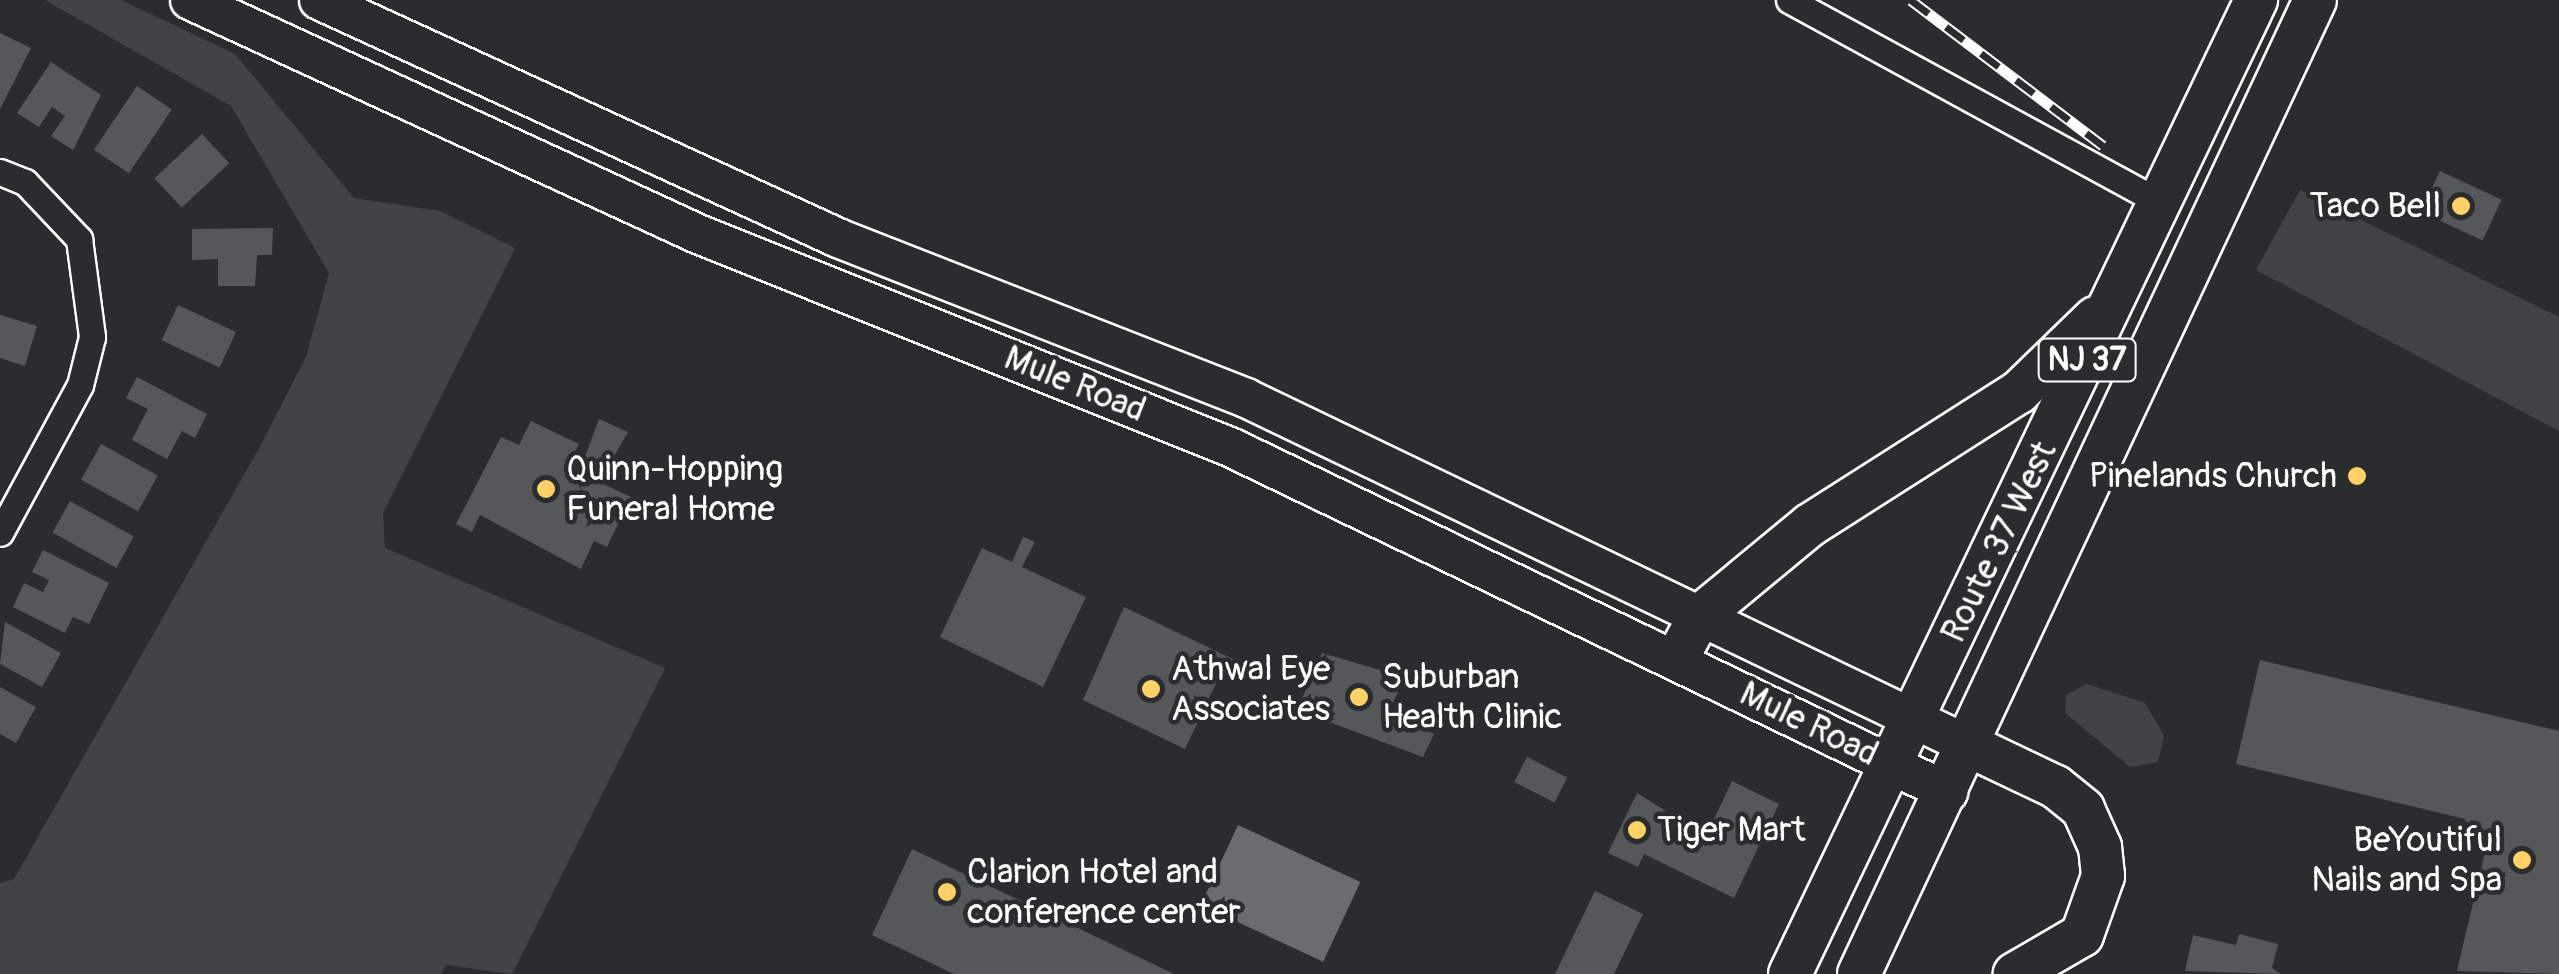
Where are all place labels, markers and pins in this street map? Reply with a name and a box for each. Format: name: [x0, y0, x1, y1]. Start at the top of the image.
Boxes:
place label: Taco Bell: [2310, 185, 2441, 227]
marker: Taco Bell: [2450, 195, 2472, 217]
place label: Quinn-Hopping Funeral Home: [566, 448, 783, 530]
place label: Pinelands Church: [2089, 455, 2337, 497]
marker: Pinelands Church: [2346, 465, 2368, 487]
marker: Quinn-Hopping Funeral Home: [535, 478, 557, 500]
place label: Athwal Eye Associates: [1171, 648, 1330, 730]
place label: Suburban Health Clinic: [1382, 656, 1562, 738]
marker: Athwal Eye Associates: [1140, 678, 1162, 700]
marker: Suburban Health Clinic: [1346, 684, 1372, 710]
place label: Tiger Mart: [1657, 809, 1806, 851]
marker: Tiger Mart: [1626, 819, 1648, 841]
place label: BeYoutiful Nails and Spa: [2311, 819, 2502, 901]
marker: BeYoutiful Nails and Spa: [2511, 849, 2533, 871]
place label: Clarion Hotel and conference center: [967, 851, 1241, 933]
marker: Clarion Hotel and conference center: [936, 881, 958, 903]

